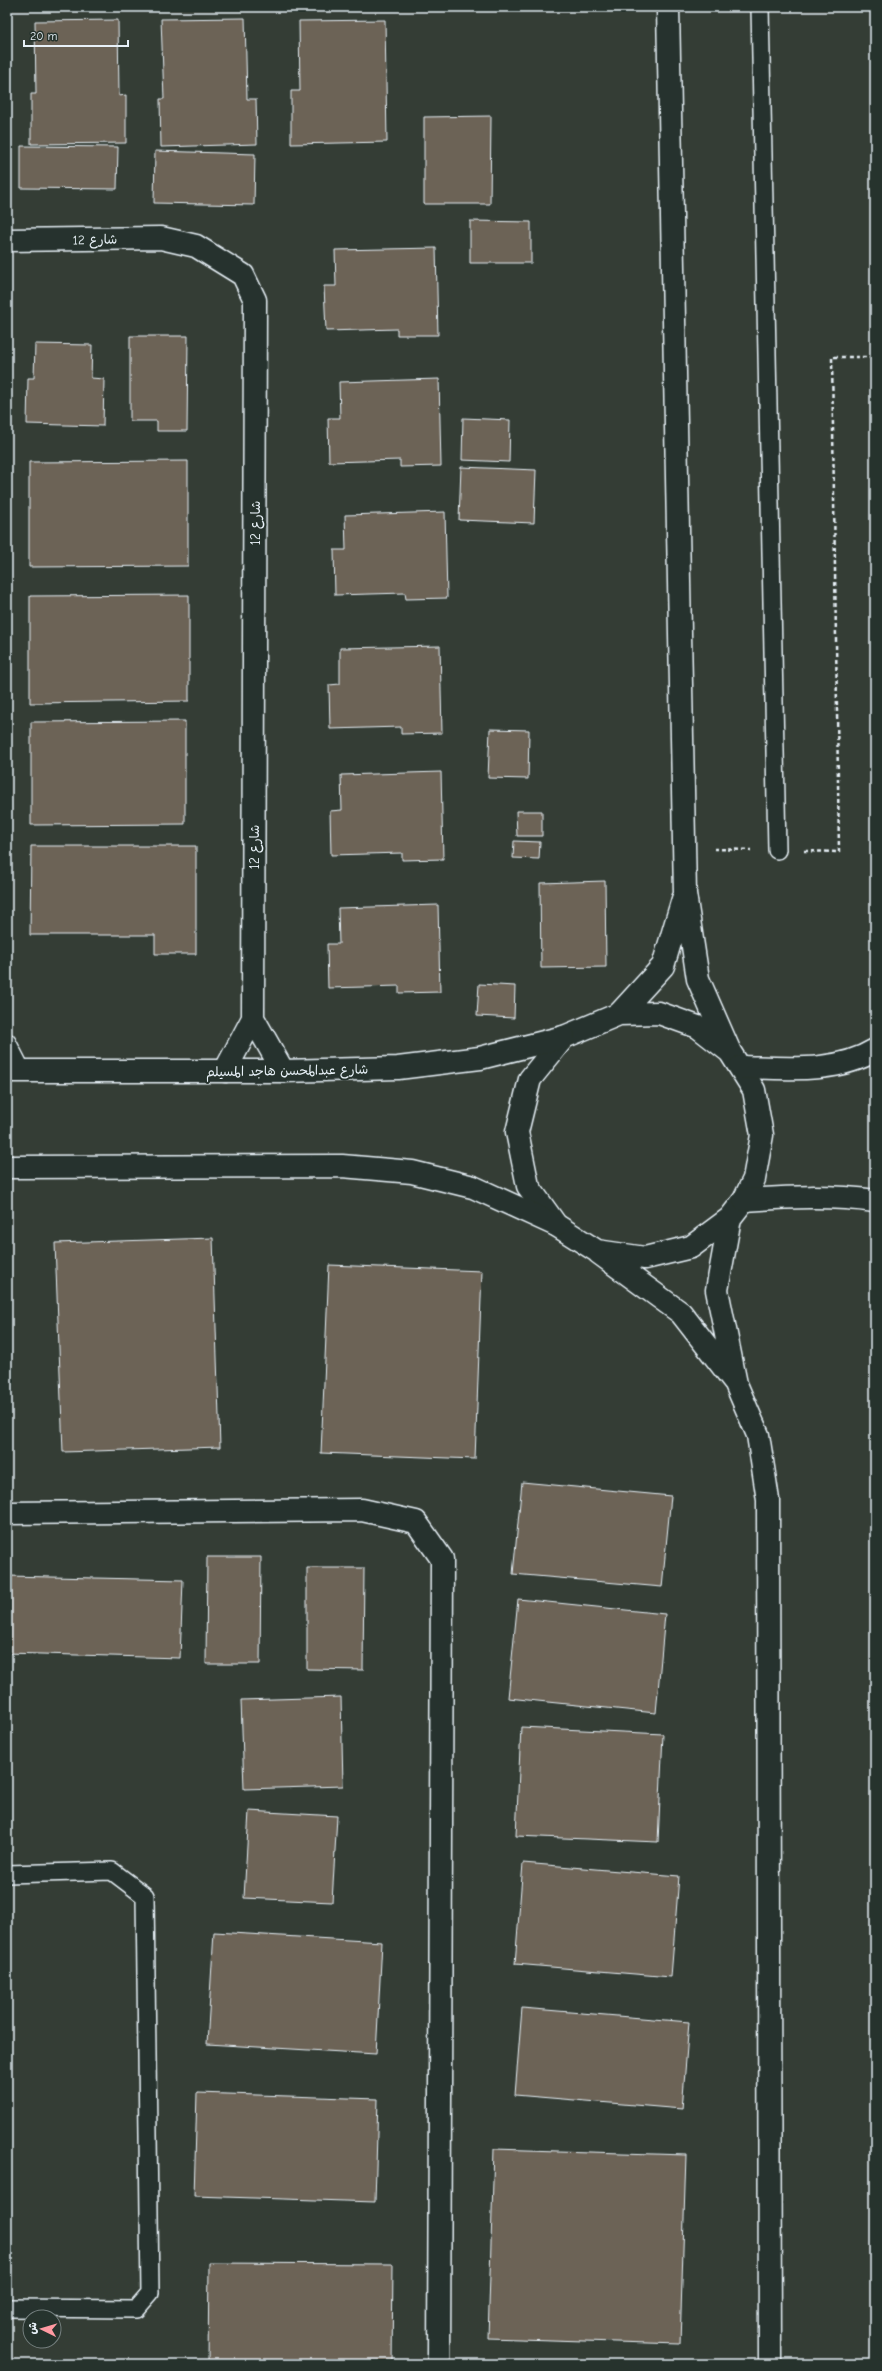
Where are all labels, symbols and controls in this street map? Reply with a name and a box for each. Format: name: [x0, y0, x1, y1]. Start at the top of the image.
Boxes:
scale bar: [24, 22, 128, 48]
text: 20 m: [30, 29, 58, 43]
street label: شارع 12: [73, 232, 117, 249]
street label: شارع 12: [248, 501, 265, 545]
street label: شارع 12: [247, 825, 264, 869]
street label: شارع عبدالمحسن هاجد المسيلم: [206, 1062, 368, 1082]
north arrow: [22, 2309, 62, 2349]
text: ش: [26, 2322, 40, 2335]

